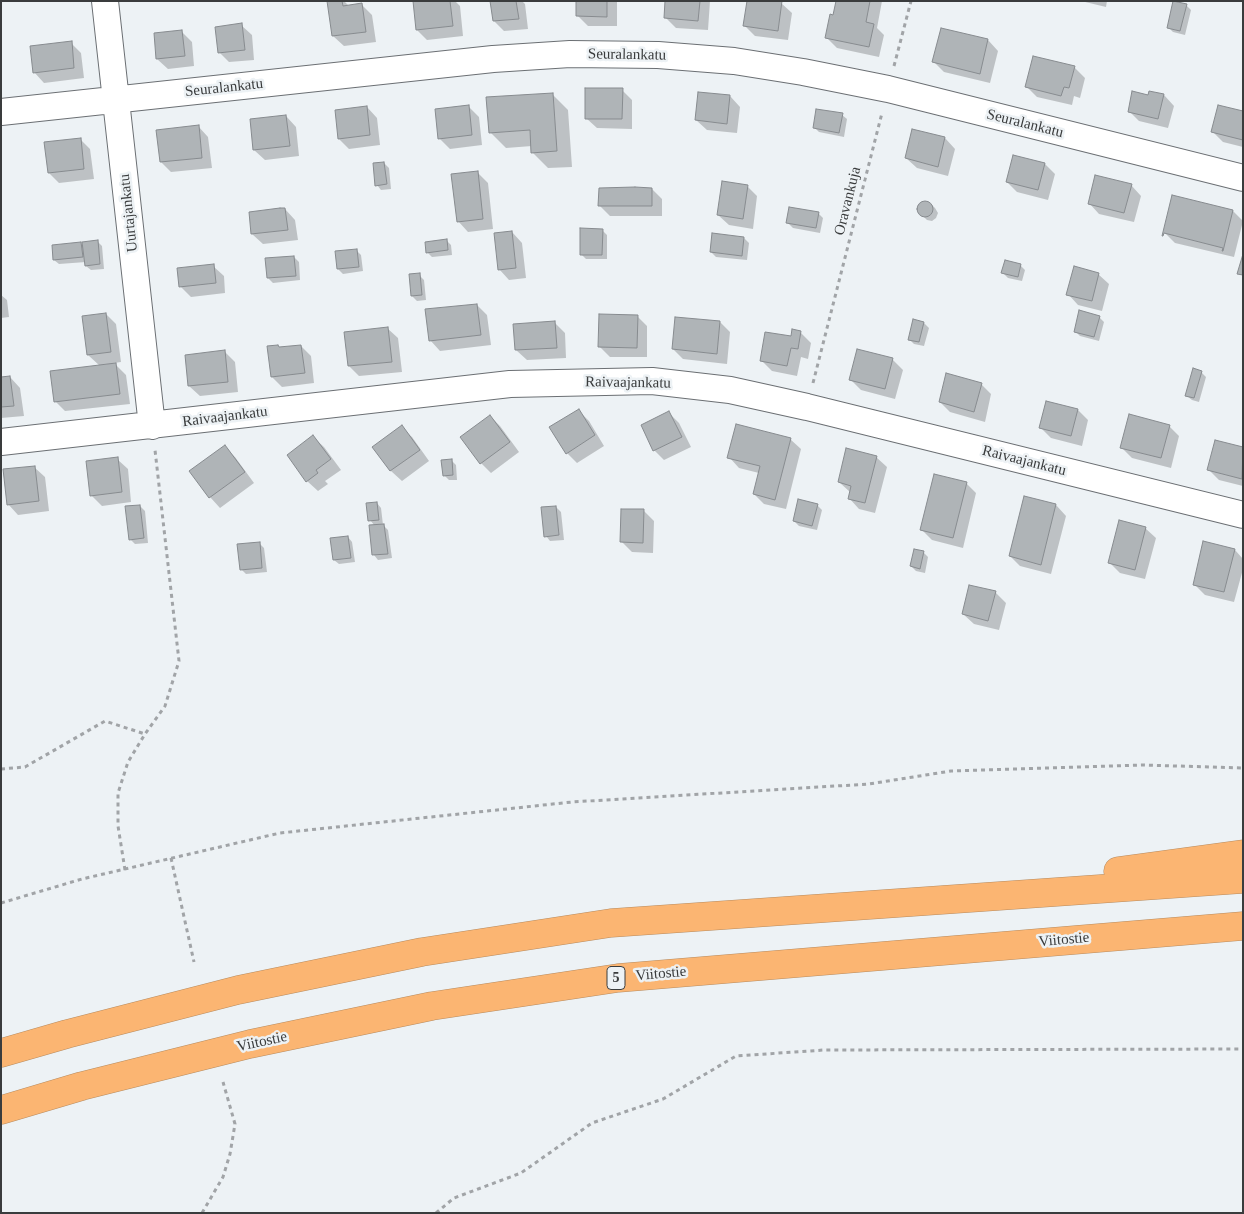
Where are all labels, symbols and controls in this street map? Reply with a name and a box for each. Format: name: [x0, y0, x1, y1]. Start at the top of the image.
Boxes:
street label: Seuralankatu: [588, 45, 666, 65]
street label: Seuralankatu: [184, 75, 264, 101]
street label: Seuralankatu: [985, 106, 1065, 142]
street label: Oravankuja: [831, 165, 865, 237]
street label: Uurtajankatu: [116, 173, 142, 253]
street label: Raivaajankatu: [585, 373, 671, 393]
street label: Raivaajankatu: [181, 403, 269, 431]
street label: Raivaajankatu: [980, 442, 1068, 480]
street label: Viitostie: [1038, 929, 1090, 951]
street label: Viitostie: [635, 963, 687, 985]
road number: 5: [607, 966, 625, 990]
street label: Viitostie: [235, 1028, 289, 1056]

